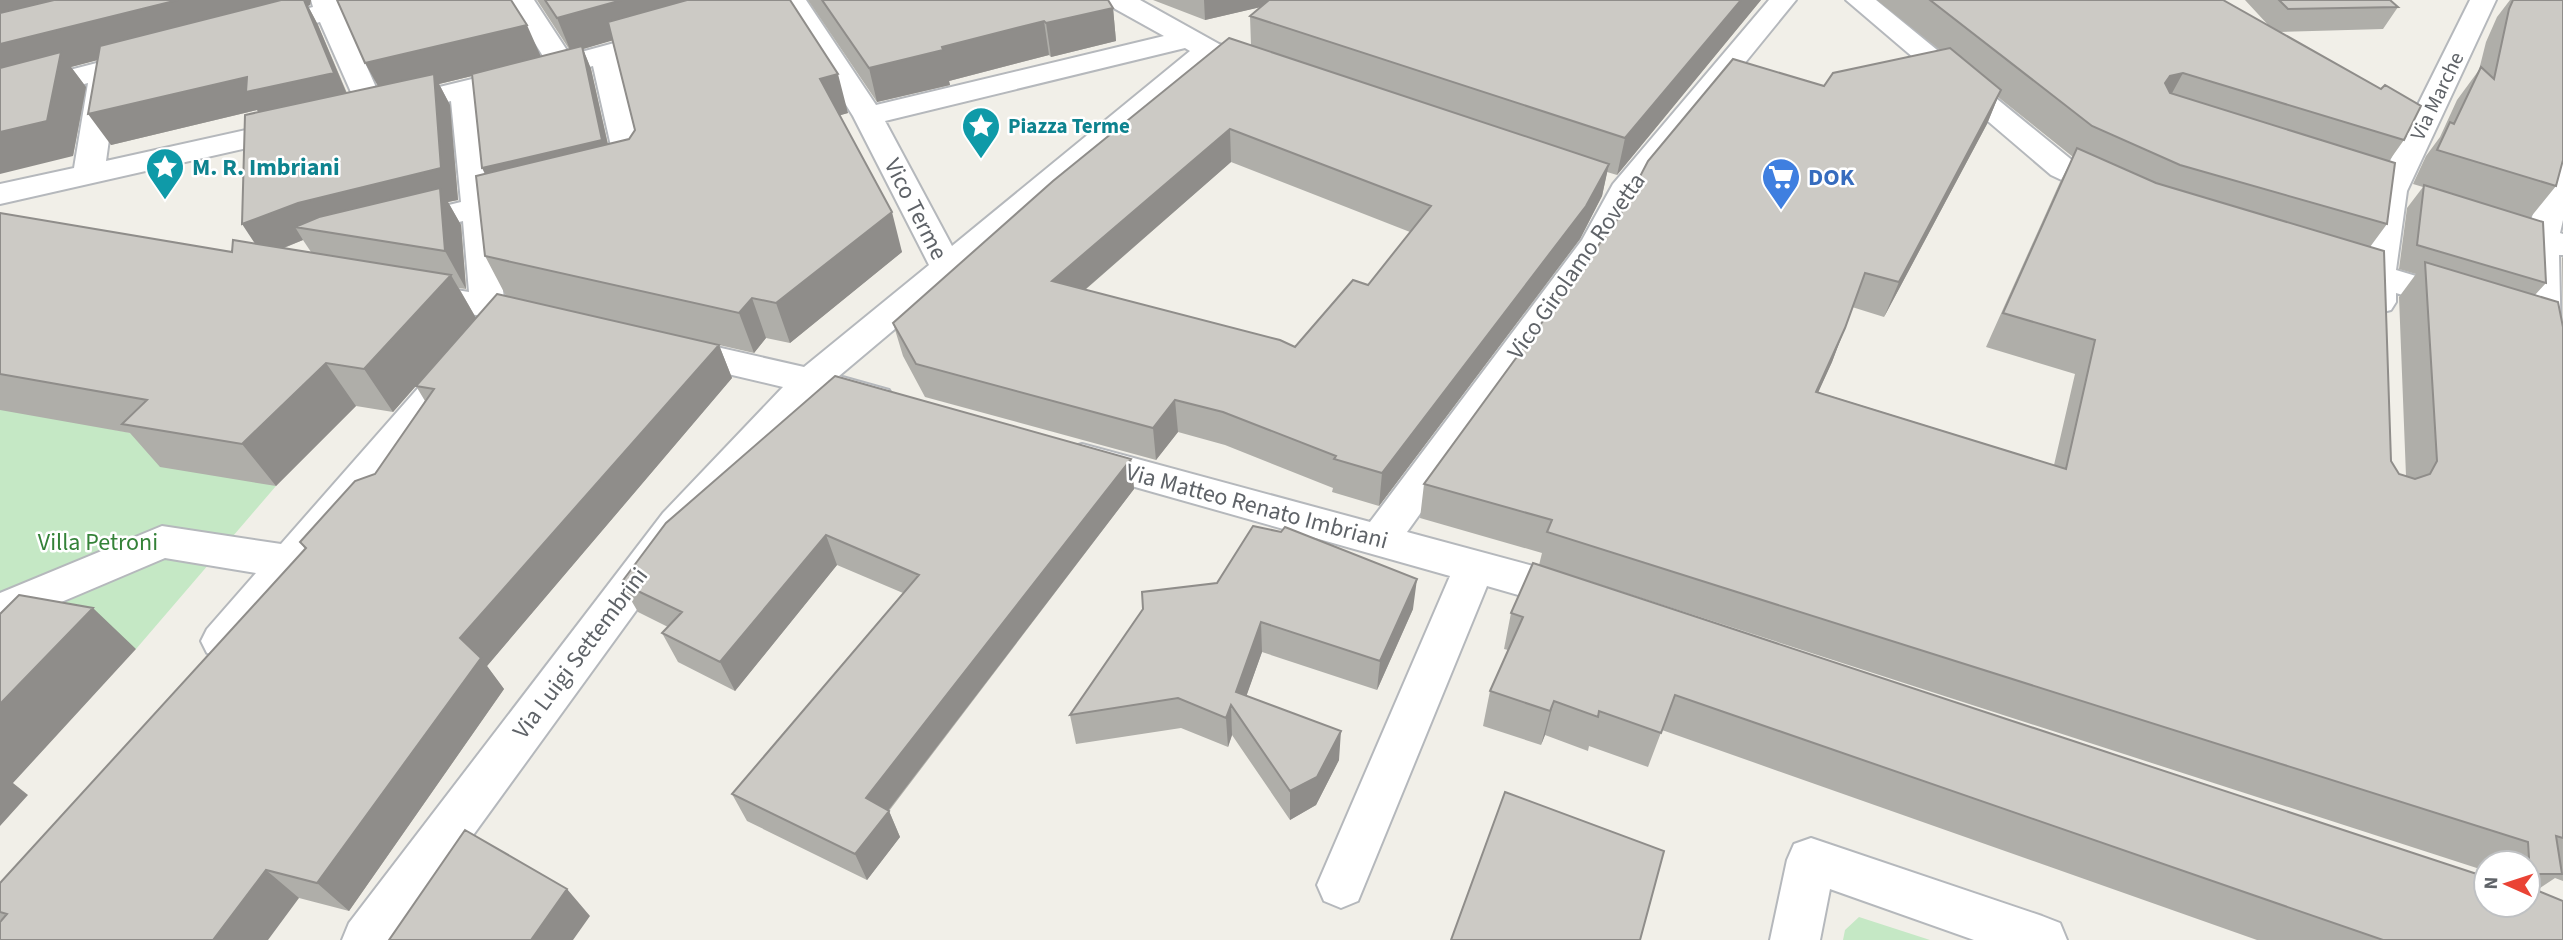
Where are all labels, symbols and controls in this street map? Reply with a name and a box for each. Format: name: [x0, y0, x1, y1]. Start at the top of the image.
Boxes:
street label: Via Marche: [2403, 47, 2471, 145]
place icon: Piazza Terme: [960, 105, 1002, 160]
place label: Piazza Terme: [1008, 111, 1130, 141]
place icon: M. R. Imbriani: [144, 146, 186, 201]
place label: M. R. Imbriani: [192, 150, 340, 185]
street label: Vico Terme: [875, 152, 956, 266]
supermarket icon: DOK: [1760, 156, 1802, 211]
place label: DOK: [1808, 160, 1855, 195]
street label: Vico Girolamo Rovetta: [1499, 166, 1654, 367]
street label: Via Matteo Renato Imbriani: [1122, 455, 1392, 558]
park label: Villa Petroni: [38, 525, 158, 560]
street label: Via Luigi Settembrini: [504, 560, 657, 746]
north arrow: [2472, 849, 2542, 919]
text: N: [2478, 876, 2505, 890]

